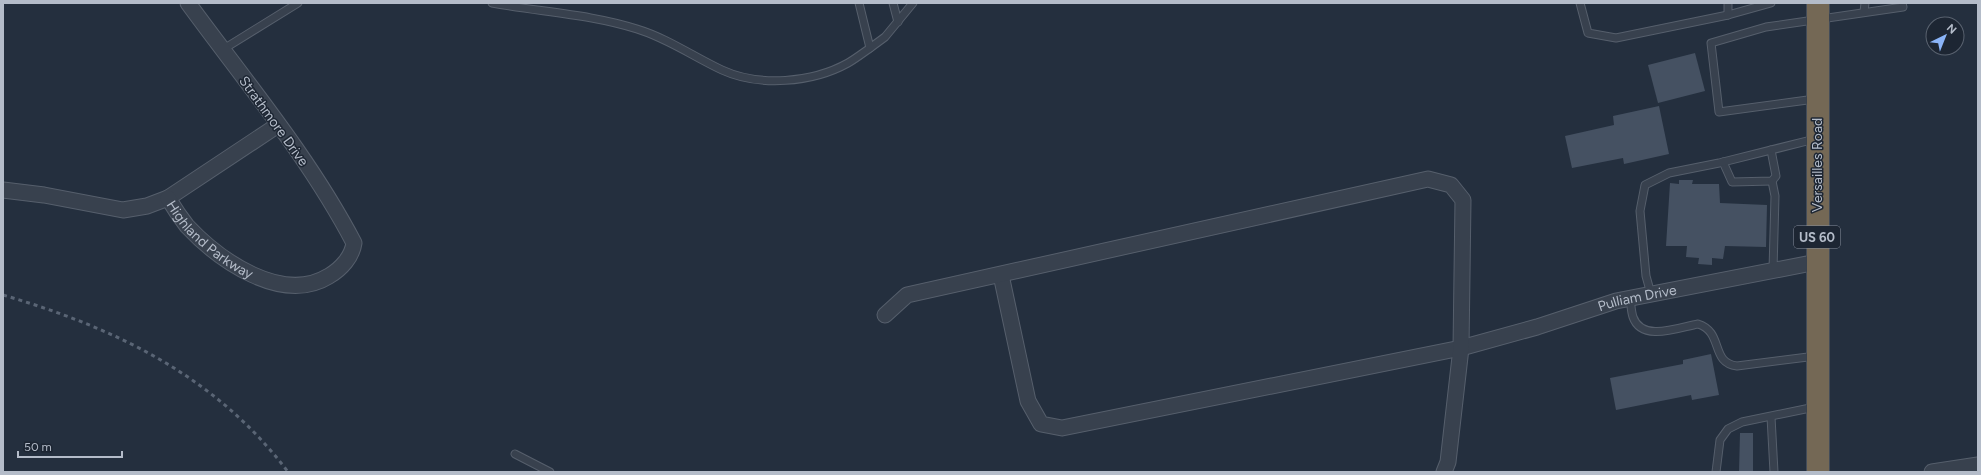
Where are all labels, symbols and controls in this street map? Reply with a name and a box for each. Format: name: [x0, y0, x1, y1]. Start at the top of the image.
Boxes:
north arrow: [1925, 16, 1965, 56]
text: N: [1944, 21, 1959, 37]
street label: Strathmore Drive: [235, 73, 312, 170]
street label: Versailles Road: [1809, 118, 1826, 212]
street label: Highland Parkway: [163, 197, 256, 283]
road number: US 60: [1794, 226, 1840, 248]
street label: Pulliam Drive: [1596, 281, 1678, 315]
scale bar: [18, 433, 122, 459]
text: 50 m: [24, 440, 52, 454]

